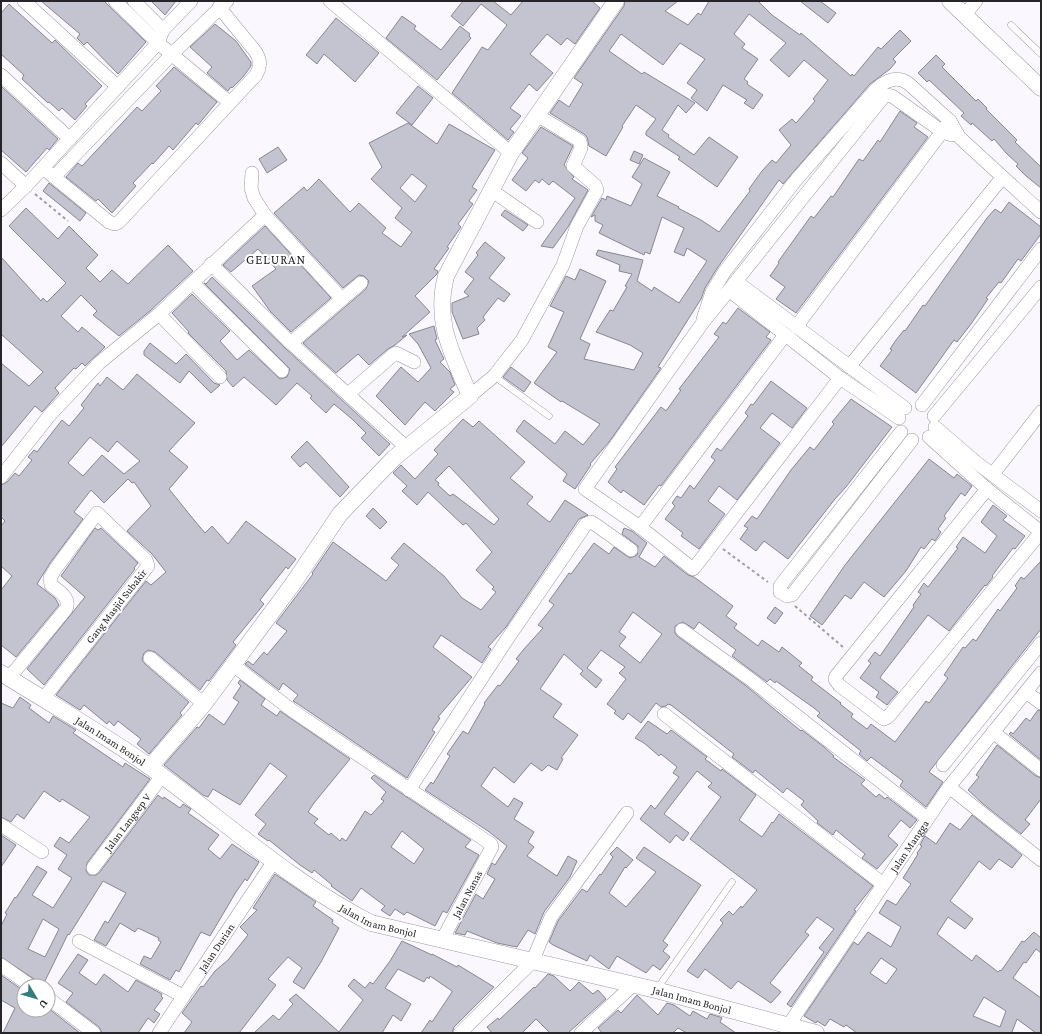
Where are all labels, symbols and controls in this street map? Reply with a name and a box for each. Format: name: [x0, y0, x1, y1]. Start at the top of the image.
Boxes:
district label: GELURAN: [246, 252, 306, 267]
street label: Gang Masjid Subakir: [83, 566, 150, 646]
street label: Jalan Imam Bonjol: [72, 713, 148, 768]
street label: Jalan Langsep V: [101, 790, 153, 855]
street label: Jalan Mangga: [887, 818, 931, 876]
street label: Jalan Nanas: [449, 868, 485, 921]
street label: Jalan Imam Bonjol: [336, 901, 418, 939]
street label: Jalan Durian: [195, 921, 237, 975]
north arrow: [16, 978, 56, 1018]
street label: Jalan Imam Bonjol: [650, 983, 733, 1016]
text: U: [37, 997, 51, 1011]

